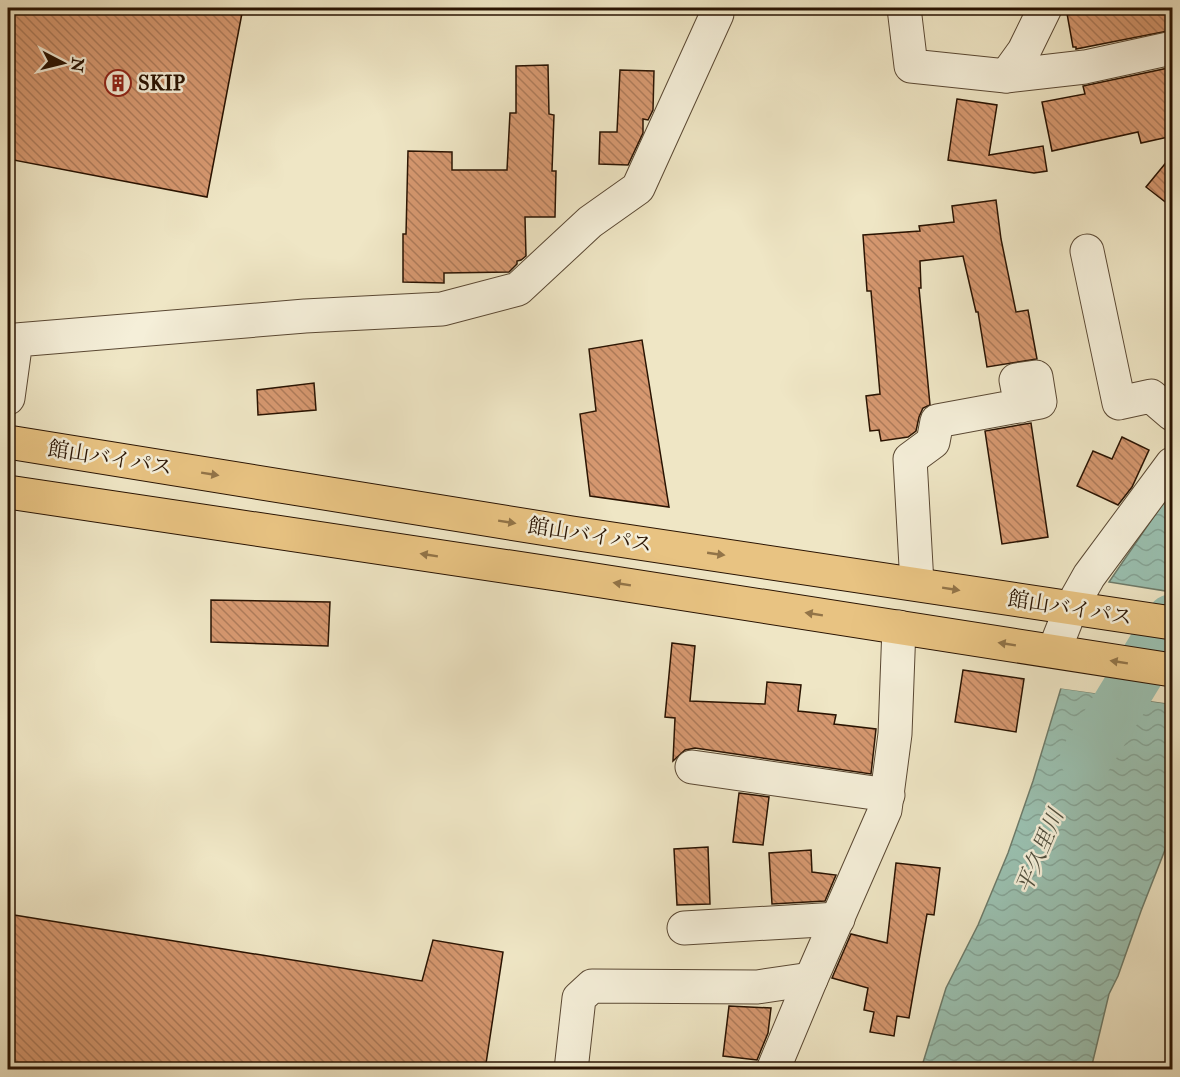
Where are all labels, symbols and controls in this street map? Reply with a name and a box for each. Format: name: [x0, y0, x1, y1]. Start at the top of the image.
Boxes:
north arrow: [33, 33, 93, 93]
text: N: [66, 55, 88, 74]
building icon: SKIP: [103, 68, 133, 98]
place label: SKIP: [138, 70, 186, 97]
street label: 館山バイパス: [46, 435, 174, 482]
one-way arrow: [201, 470, 220, 479]
street label: 館山バイパス: [526, 512, 654, 559]
one-way arrow: [497, 518, 516, 527]
one-way arrow: [419, 550, 438, 559]
one-way arrow: [707, 550, 726, 559]
one-way arrow: [612, 580, 631, 589]
one-way arrow: [941, 585, 960, 594]
street label: 館山バイパス: [1006, 585, 1134, 632]
one-way arrow: [805, 609, 824, 618]
one-way arrow: [998, 639, 1017, 648]
one-way arrow: [1109, 657, 1128, 666]
water label: 平久里川: [1010, 804, 1071, 897]

